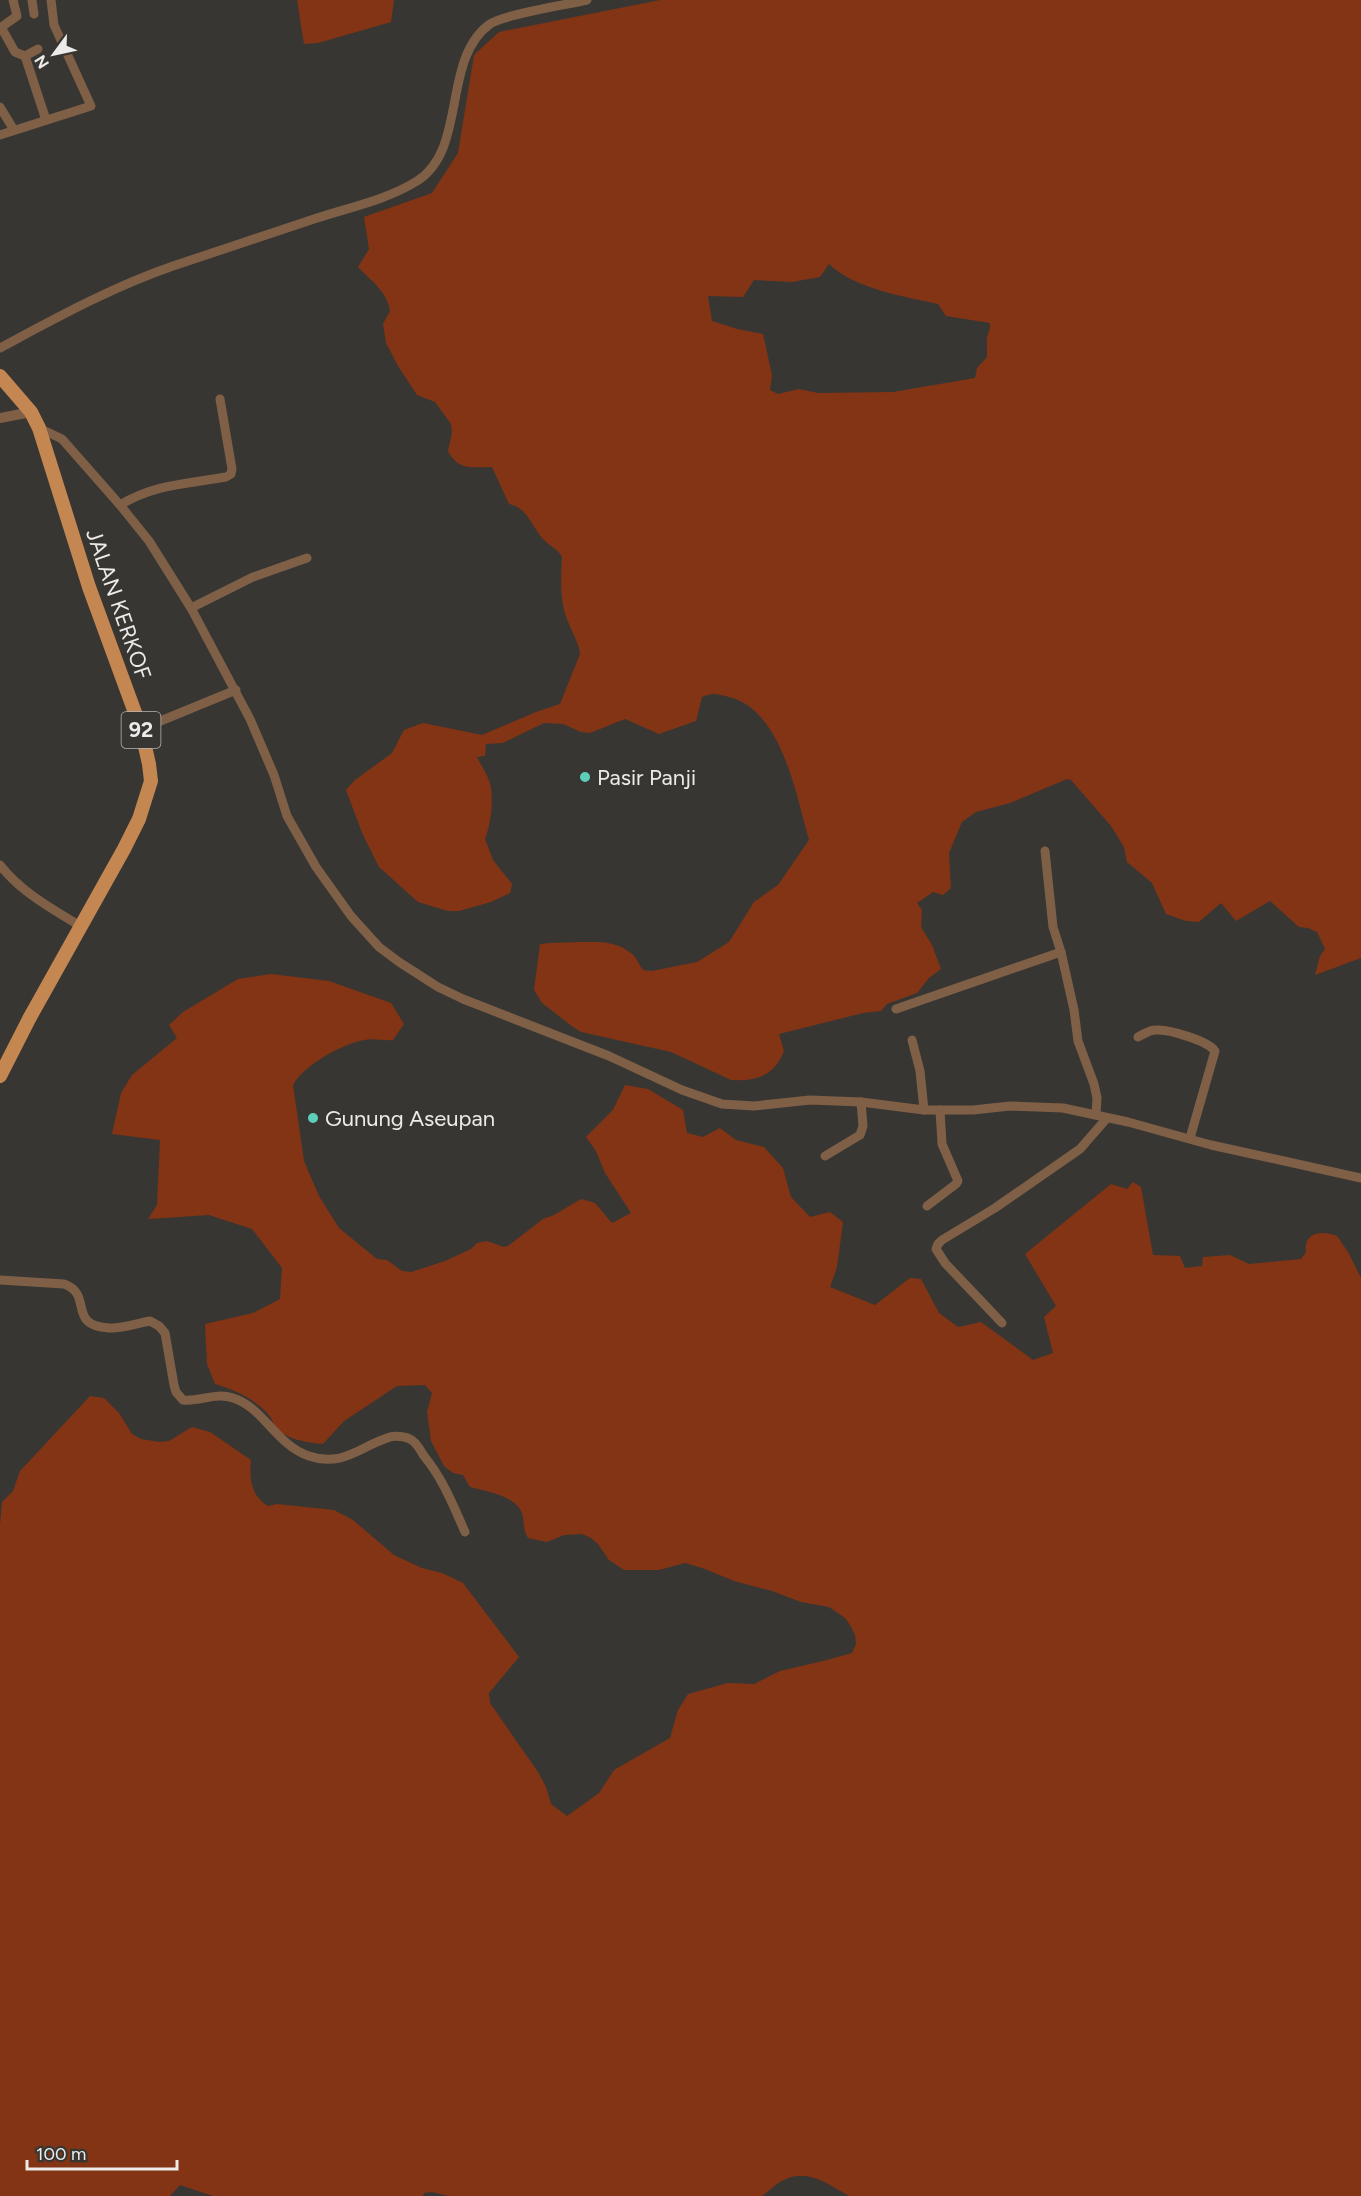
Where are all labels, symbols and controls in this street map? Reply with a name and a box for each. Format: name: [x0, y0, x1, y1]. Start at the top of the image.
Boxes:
north arrow: [24, 24, 84, 84]
text: N: [31, 52, 53, 72]
street label: JALAN KERKOF: [80, 525, 157, 683]
road number: 92: [122, 712, 160, 748]
place label: Pasir Panji: [597, 764, 696, 791]
marker: Pasir Panji: [578, 770, 592, 784]
place label: Gunung Aseupan: [325, 1105, 495, 1132]
marker: Gunung Aseupan: [306, 1111, 320, 1125]
scale bar: [27, 2133, 177, 2171]
text: 100 m: [36, 2143, 86, 2165]

